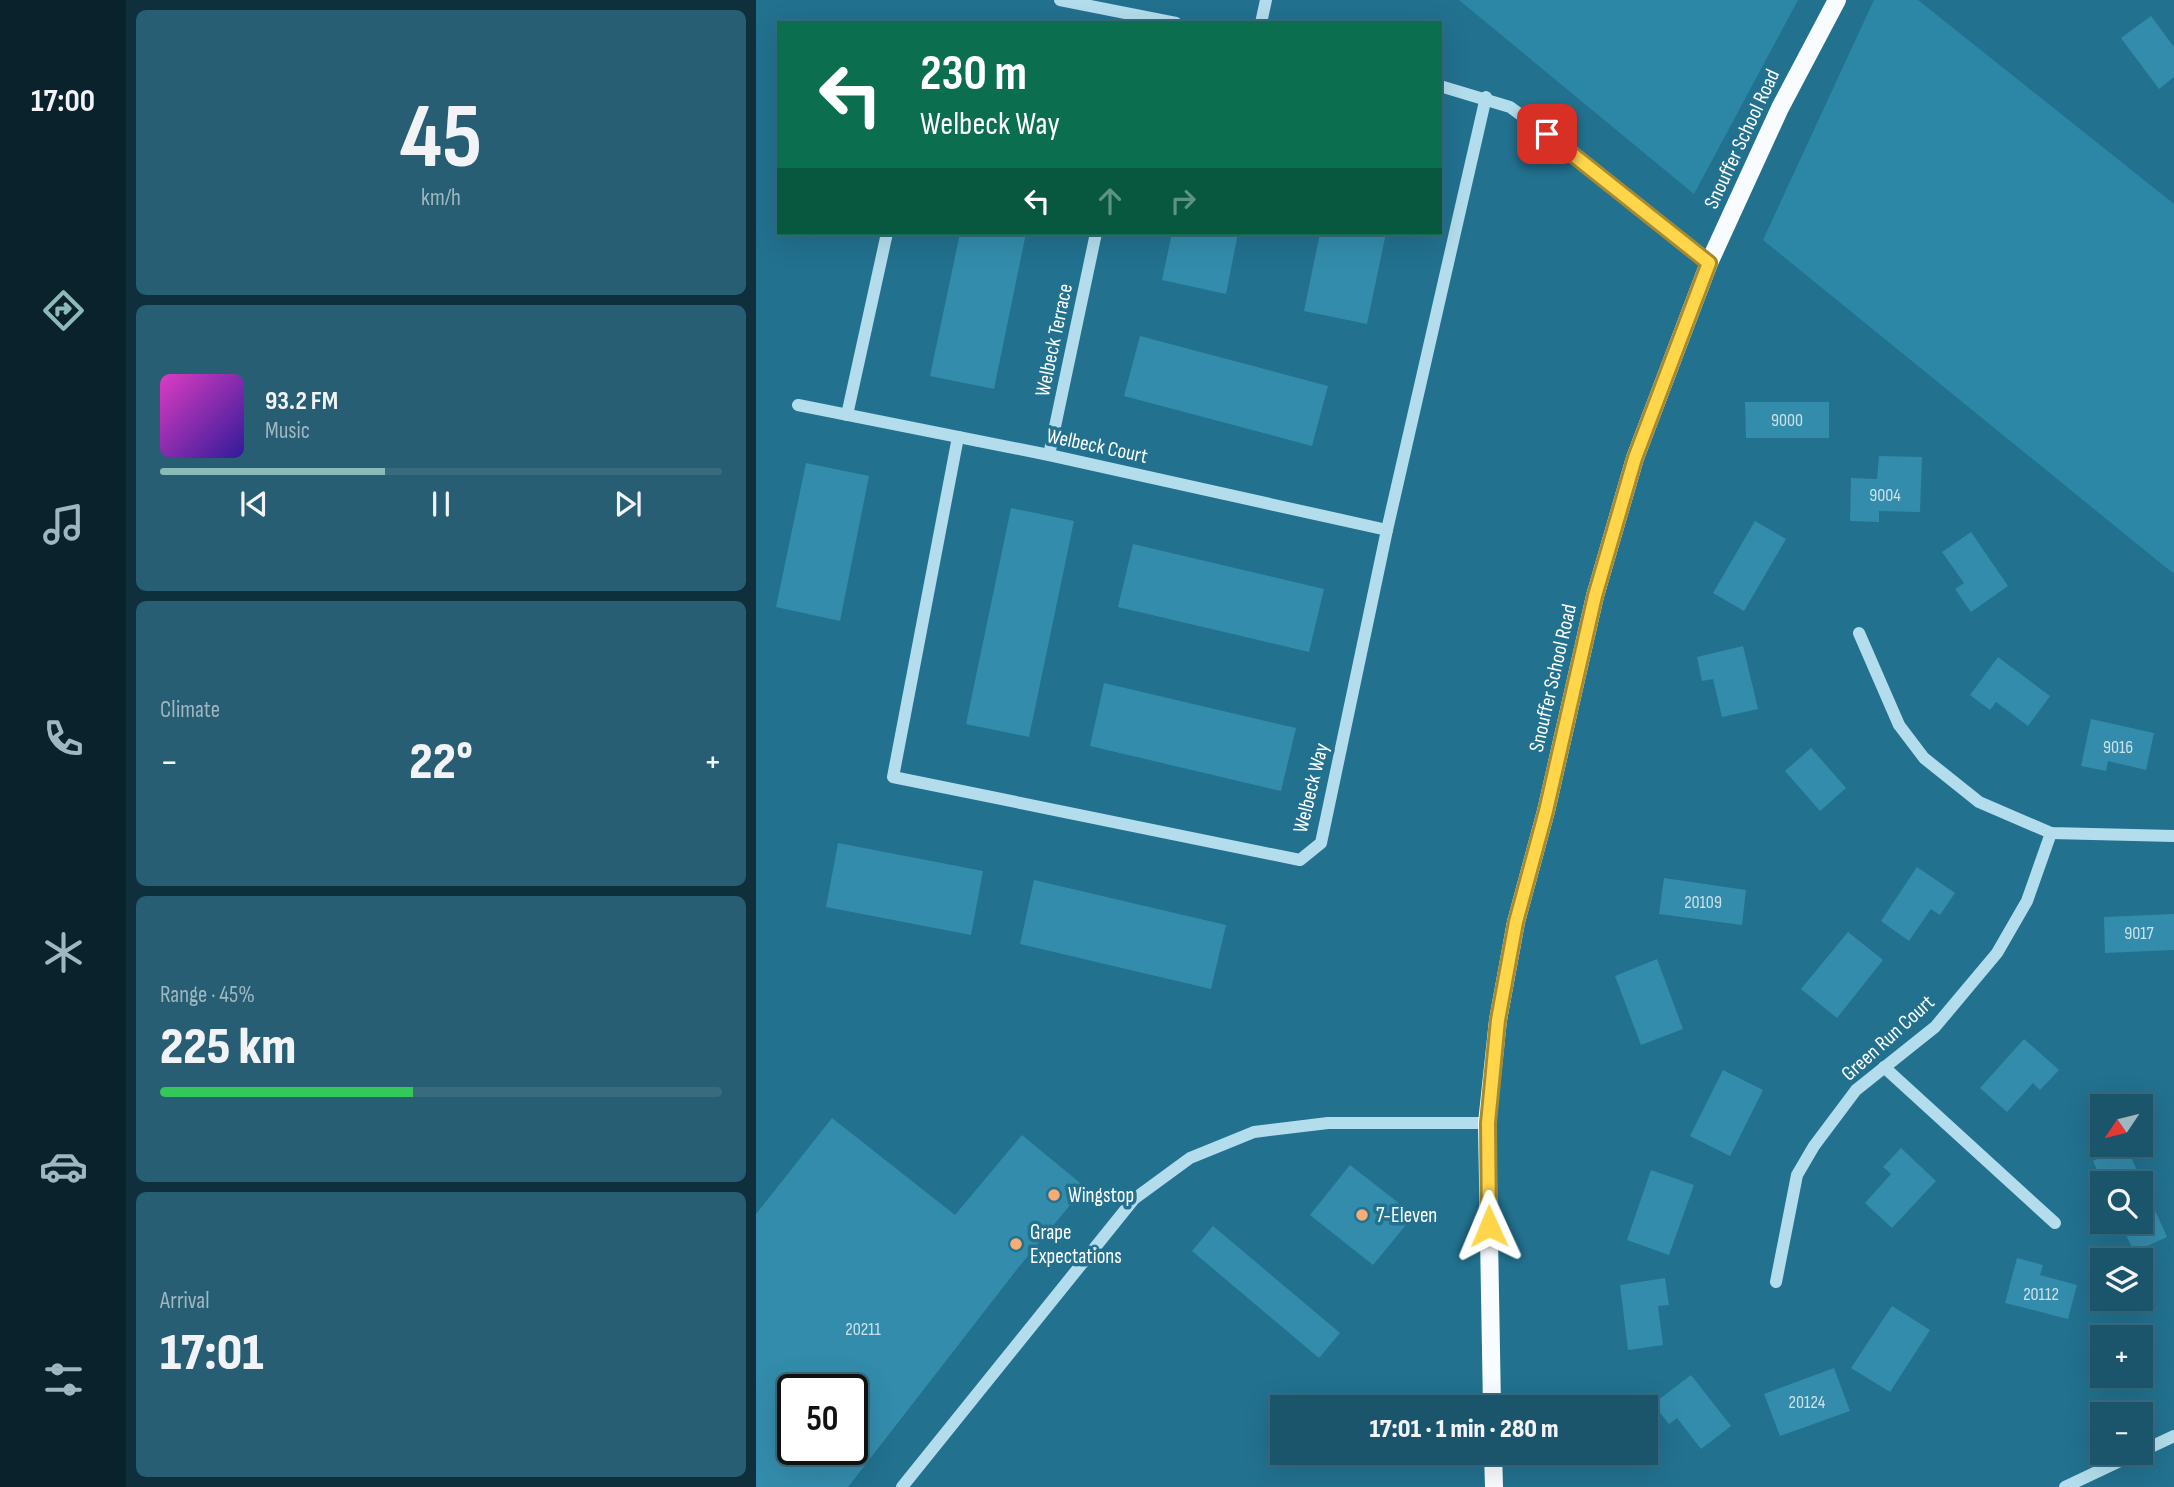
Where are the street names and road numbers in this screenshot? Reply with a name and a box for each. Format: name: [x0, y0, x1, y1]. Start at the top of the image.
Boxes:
street label: Snouffer School Road: [1699, 65, 1785, 213]
street label: Welbeck Terrace: [1030, 281, 1078, 399]
street label: Welbeck Court: [1044, 423, 1150, 469]
street label: Snouffer School Road: [1524, 602, 1582, 754]
street label: Welbeck Way: [1288, 740, 1334, 836]
street label: Green Run Court: [1836, 990, 1940, 1086]

